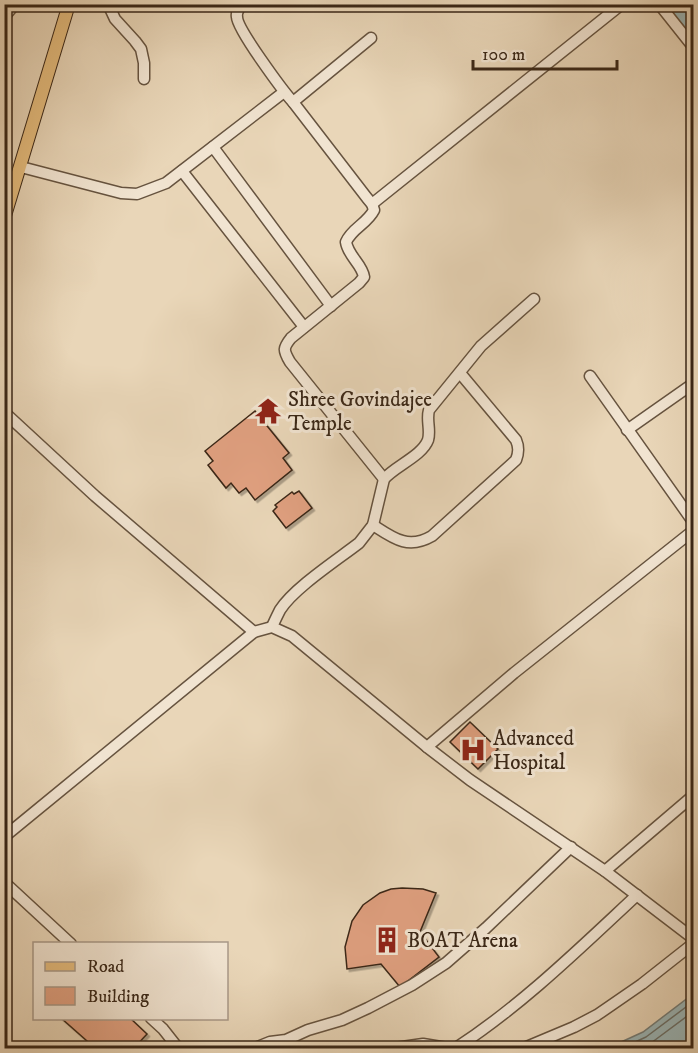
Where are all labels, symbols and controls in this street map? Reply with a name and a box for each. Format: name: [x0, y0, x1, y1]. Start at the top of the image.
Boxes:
scale bar: [473, 33, 617, 71]
text: 100 m: [482, 44, 525, 66]
place label: Shree Govindajee Temple: [288, 387, 432, 437]
temple icon: Shree Govindajee Temple: [253, 396, 283, 426]
place label: Advanced Hospital: [493, 726, 575, 776]
hospital icon: Advanced Hospital: [458, 735, 488, 765]
building icon: BOAT Arena: [372, 925, 402, 955]
place label: BOAT Arena: [407, 928, 518, 954]
legend: [33, 942, 228, 1020]
text: Road: [87, 956, 124, 978]
text: Building: [87, 986, 149, 1008]

